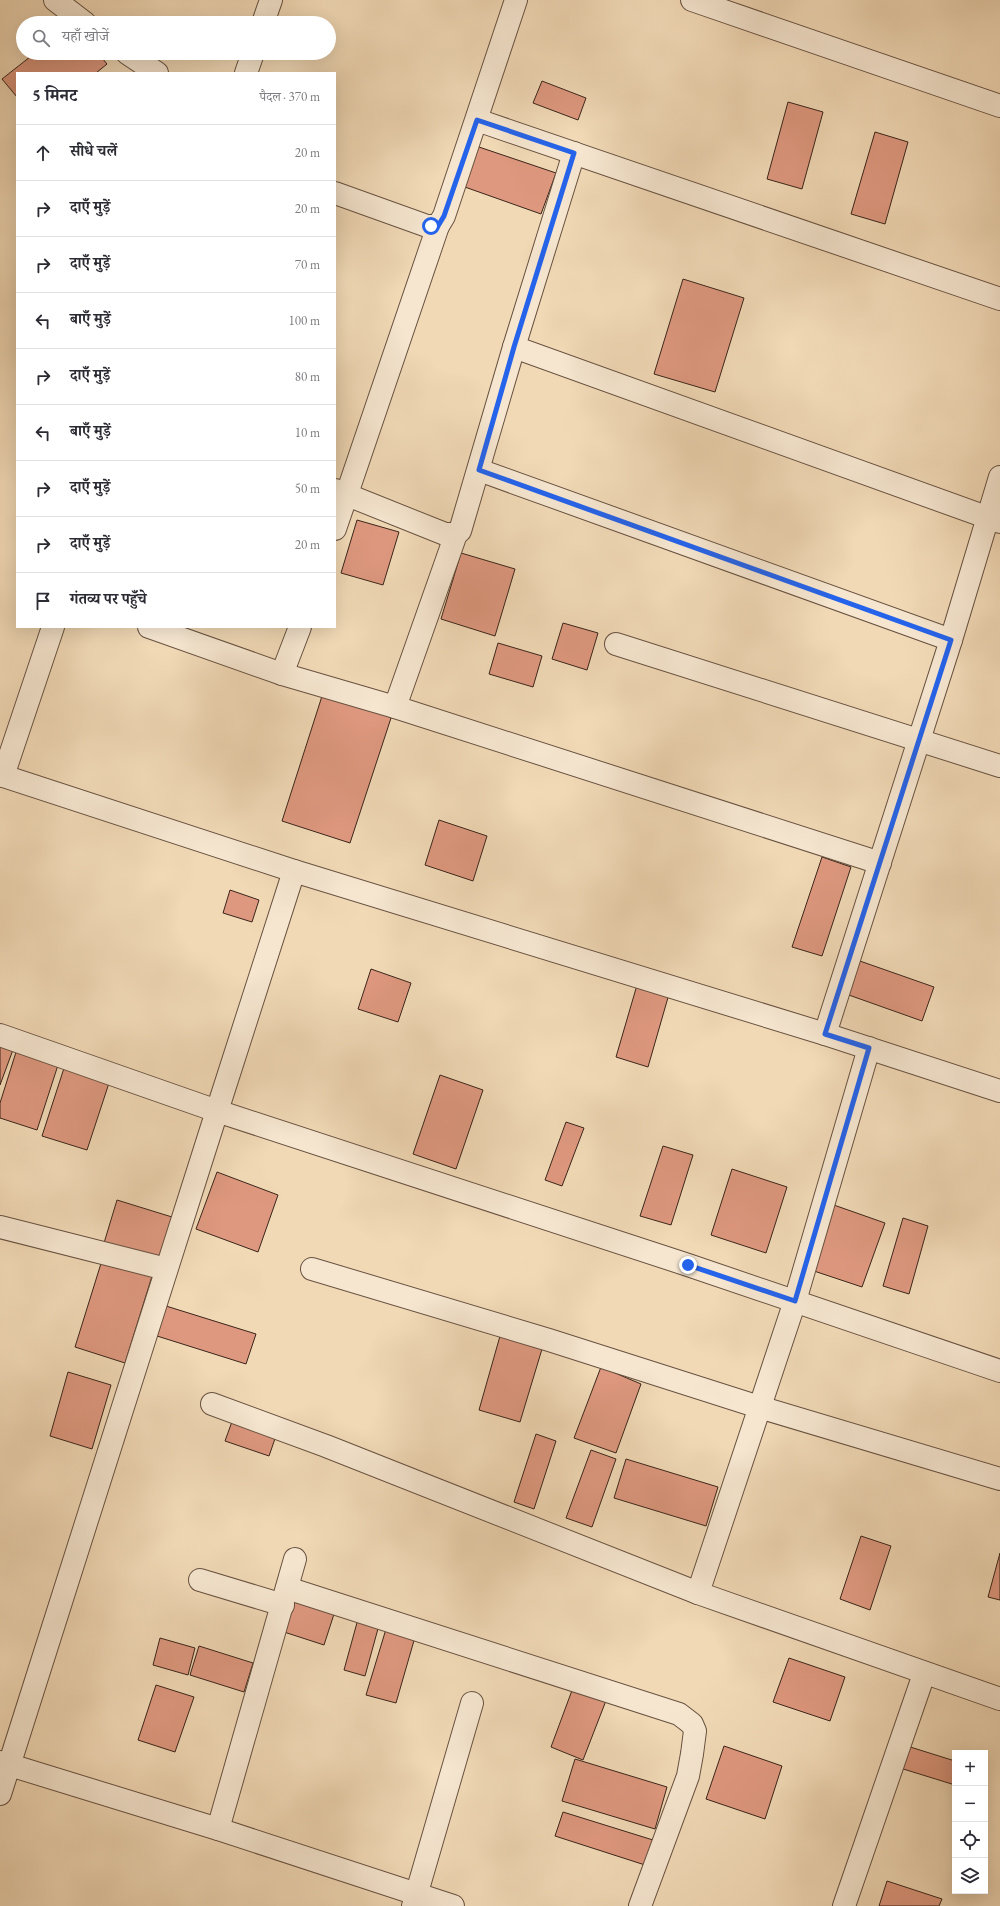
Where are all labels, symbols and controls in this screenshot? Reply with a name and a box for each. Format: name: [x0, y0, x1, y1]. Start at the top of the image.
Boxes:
search box: [16, 16, 336, 60]
text: यहाँ खोजें: [62, 26, 109, 45]
icon: search: [30, 27, 52, 49]
text: 5 मिनट: [32, 84, 77, 106]
text: पैदल · 370 m: [260, 88, 320, 105]
text: सीधे चलें: [70, 141, 117, 160]
icon: ahead: [32, 142, 54, 164]
text: 20 m: [295, 144, 320, 161]
text: दाएँ मुड़ें: [70, 197, 110, 216]
icon: right: [32, 198, 54, 220]
text: 20 m: [295, 200, 320, 217]
route start: [422, 217, 440, 235]
text: दाएँ मुड़ें: [70, 253, 110, 272]
icon: right: [32, 254, 54, 276]
text: 70 m: [295, 256, 320, 273]
text: बाएँ मुड़ें: [70, 309, 111, 328]
icon: left: [32, 310, 54, 332]
text: 100 m: [289, 312, 320, 329]
text: दाएँ मुड़ें: [70, 365, 110, 384]
icon: right: [32, 366, 54, 388]
text: 80 m: [295, 368, 320, 385]
text: बाएँ मुड़ें: [70, 421, 111, 440]
icon: left: [32, 422, 54, 444]
text: 10 m: [295, 424, 320, 441]
text: दाएँ मुड़ें: [70, 477, 110, 496]
icon: right: [32, 478, 54, 500]
text: 50 m: [295, 480, 320, 497]
text: दाएँ मुड़ें: [70, 533, 110, 552]
icon: right: [32, 534, 54, 556]
text: 20 m: [295, 536, 320, 553]
text: गंतव्य पर पहुँचे: [70, 589, 147, 608]
icon: arrive: [32, 590, 54, 612]
route end: [679, 1256, 697, 1274]
map controls: [952, 1750, 988, 1894]
button: +: [952, 1750, 988, 1786]
button: −: [952, 1786, 988, 1822]
button: locate: [952, 1822, 988, 1858]
button: layers: [952, 1858, 988, 1894]

